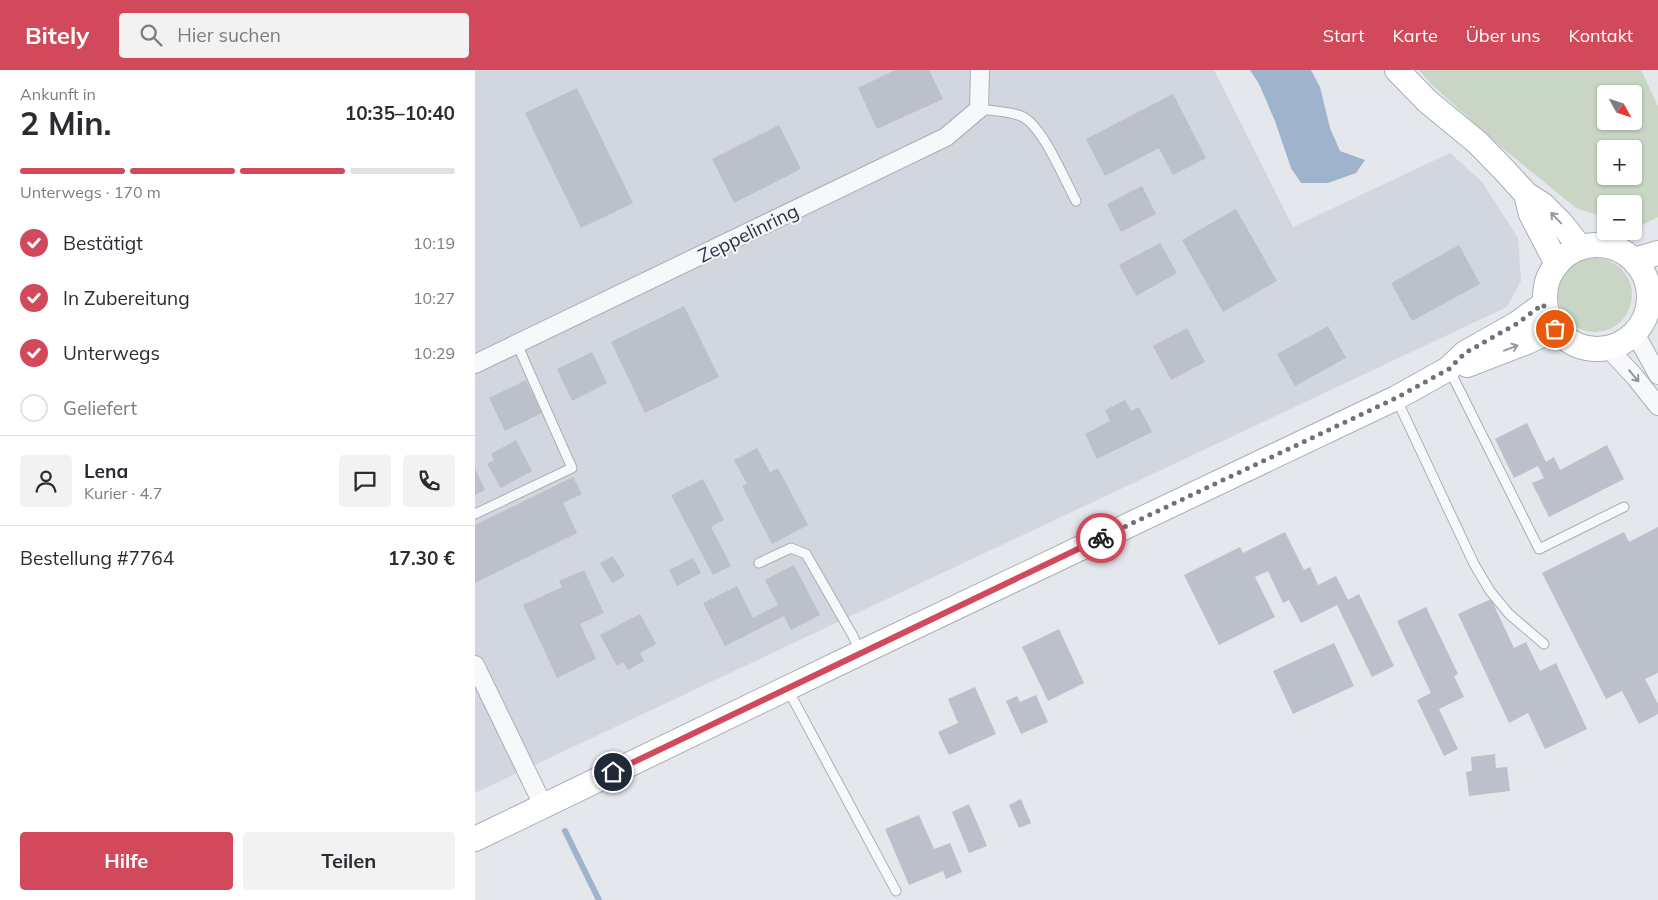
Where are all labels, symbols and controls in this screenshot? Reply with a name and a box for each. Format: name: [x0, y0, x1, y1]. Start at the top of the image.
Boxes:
search box: [119, 13, 469, 58]
text: Bitely: [25, 20, 89, 50]
icon: search: [137, 21, 165, 49]
text: Hier suchen: [177, 23, 281, 47]
text: Start: [1323, 24, 1364, 47]
text: Karte: [1392, 24, 1438, 47]
text: Über uns: [1466, 24, 1541, 47]
text: Kontakt: [1569, 24, 1633, 47]
text: Ankunft in: [20, 84, 96, 104]
north arrow: [1597, 85, 1643, 130]
map controls: [1597, 85, 1642, 240]
text: 10:35–10:40: [345, 101, 455, 125]
text: 2 Min.: [20, 103, 111, 143]
button: +: [1597, 140, 1642, 185]
text: Unterwegs · 170 m: [20, 182, 161, 202]
button: −: [1597, 195, 1642, 240]
street label: Zeppelinring: [694, 198, 802, 268]
one-way arrow: [1550, 212, 1562, 224]
icon: check: [20, 229, 48, 257]
text: Bestätigt: [63, 231, 143, 255]
text: 10:19: [413, 233, 455, 253]
icon: check: [20, 284, 48, 312]
text: In Zubereitung: [63, 286, 190, 310]
text: 10:27: [413, 288, 455, 308]
pin: [1534, 308, 1576, 350]
icon: bag: [1541, 315, 1569, 343]
icon: check: [20, 339, 48, 367]
text: Unterwegs: [63, 341, 160, 365]
text: 10:29: [413, 343, 455, 363]
one-way arrow: [1503, 343, 1518, 352]
one-way arrow: [1628, 370, 1640, 383]
text: Geliefert: [63, 396, 137, 420]
button: person: [20, 455, 72, 507]
button: chat: [339, 455, 391, 507]
button: phone: [403, 455, 455, 507]
text: Lena: [84, 459, 128, 483]
text: Kurier · 4.7: [84, 483, 162, 503]
courier: [1076, 513, 1126, 563]
icon: bike: [1087, 524, 1115, 552]
text: Bestellung #7764: [20, 546, 174, 570]
text: 17.30 €: [388, 546, 455, 570]
pin: [592, 751, 634, 793]
icon: home: [599, 758, 627, 786]
button: Hilfe: [20, 832, 233, 890]
button: Teilen: [243, 832, 455, 890]

